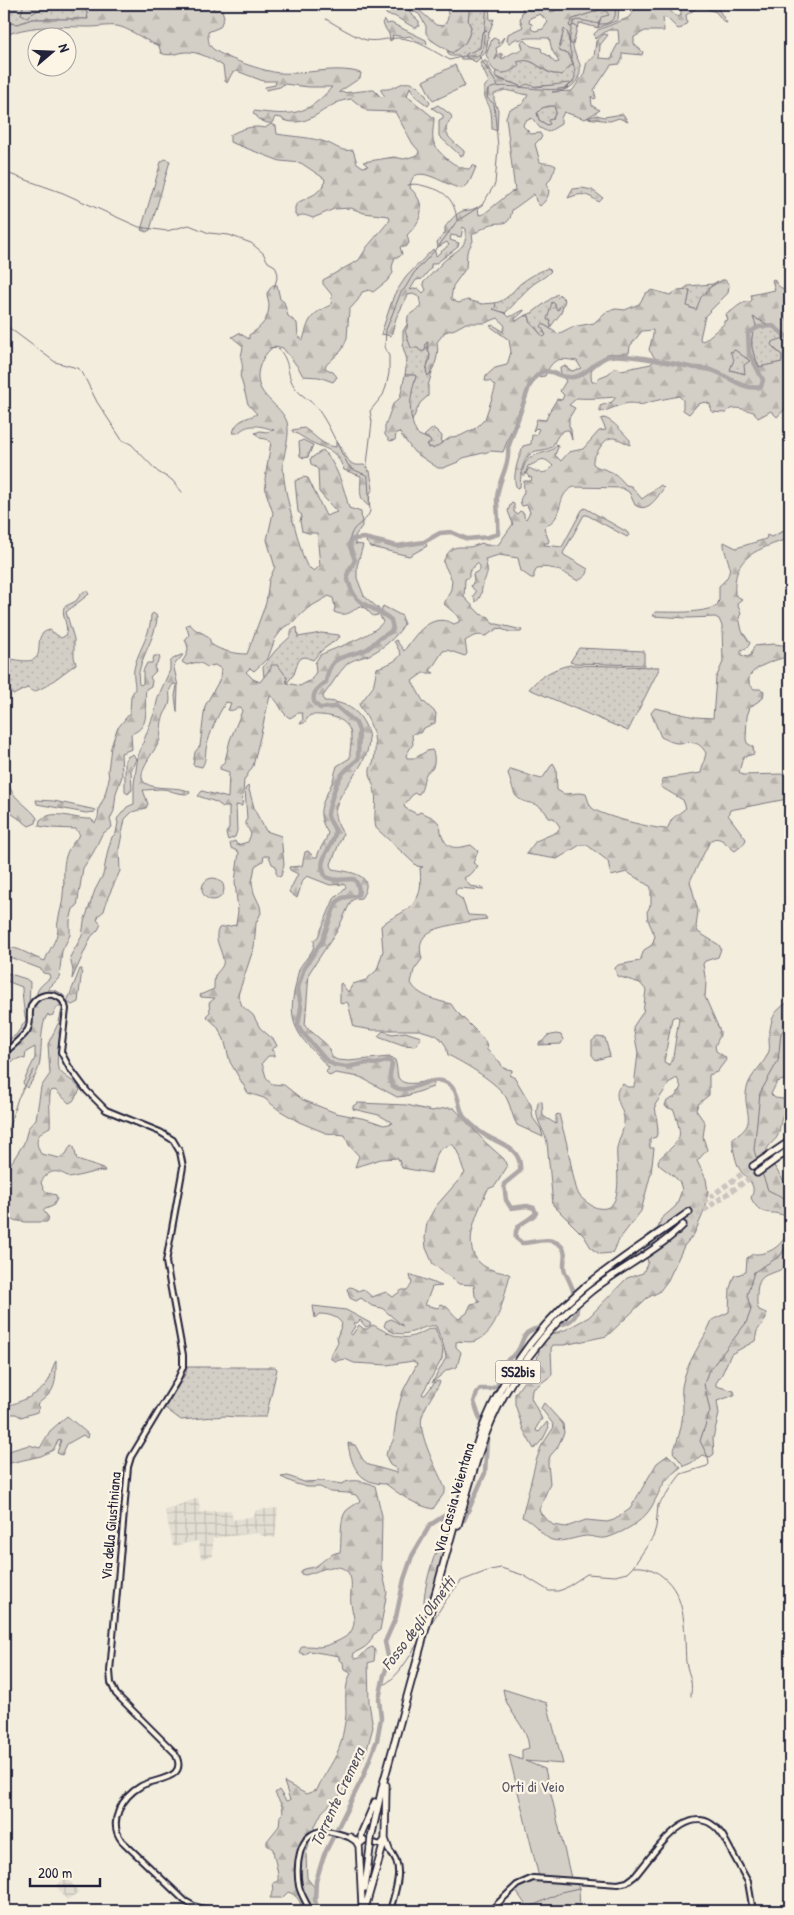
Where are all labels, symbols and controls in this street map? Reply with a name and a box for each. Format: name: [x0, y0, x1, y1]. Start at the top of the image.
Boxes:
north arrow: [28, 28, 78, 78]
text: N: [55, 41, 75, 55]
road number: SS2bis: [496, 1360, 540, 1384]
street label: Via Cassia Veientana: [428, 1440, 479, 1555]
street label: Via della Giustiniana: [95, 1471, 126, 1581]
water label: Fosso degli Olmetti: [376, 1571, 461, 1674]
water label: Torrente Cremera: [305, 1743, 370, 1850]
park label: Orti di Veio: [502, 1776, 564, 1797]
scale bar: [30, 1855, 100, 1887]
text: 200 m: [38, 1862, 72, 1883]

